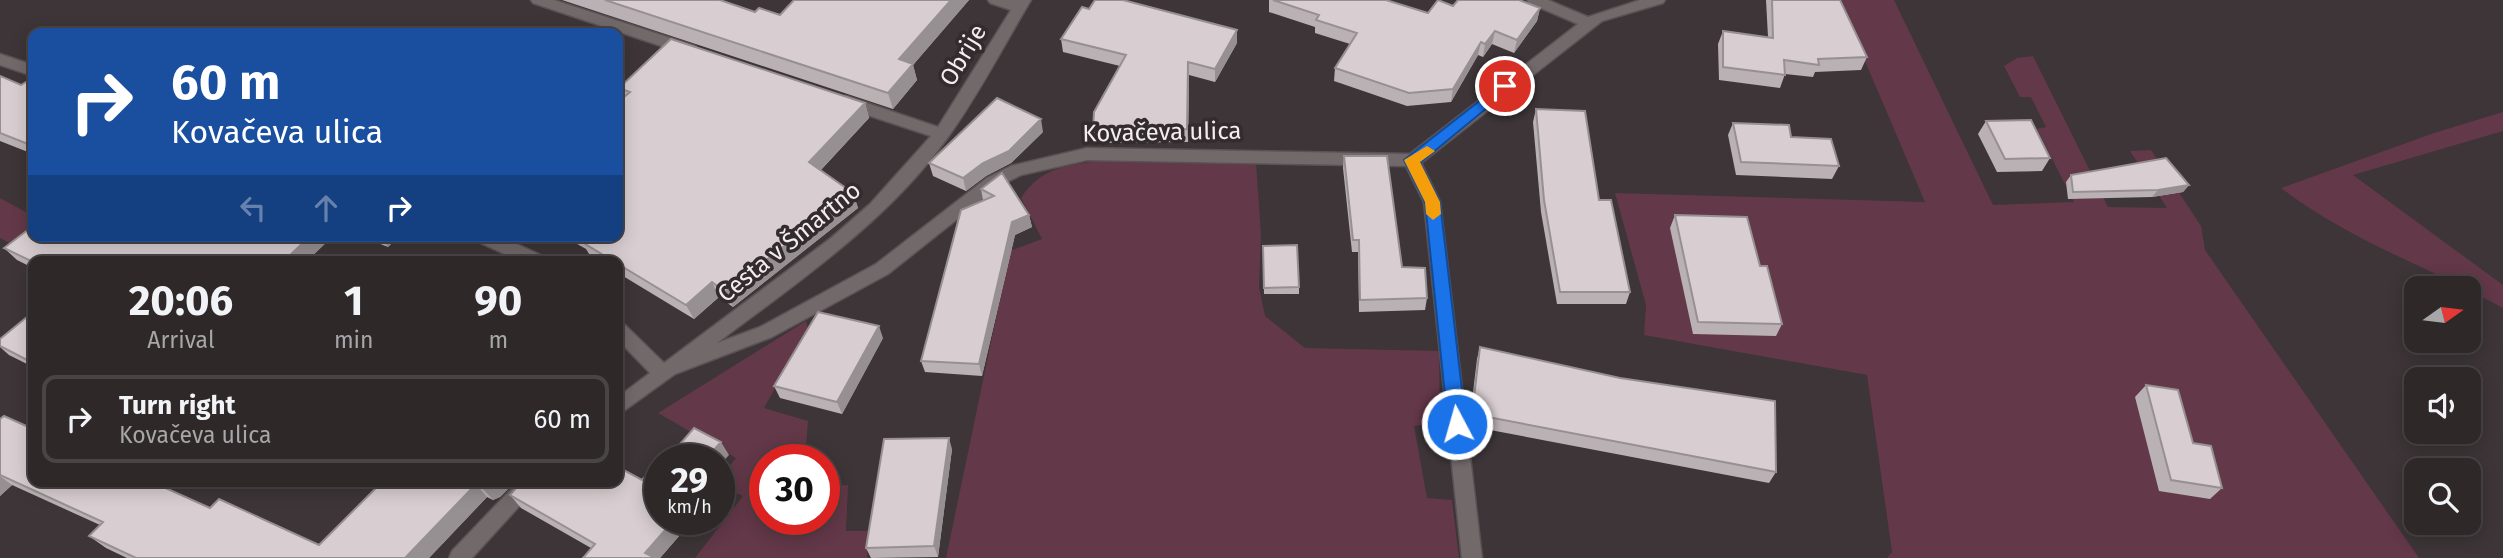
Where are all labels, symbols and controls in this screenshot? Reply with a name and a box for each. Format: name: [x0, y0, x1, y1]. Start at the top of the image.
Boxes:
street label: Obrije: [934, 19, 992, 91]
text: 60 m: [171, 53, 280, 112]
icon: right: [56, 56, 147, 147]
pin: [1475, 56, 1535, 116]
icon: arrive: [1486, 67, 1524, 105]
text: Kovačeva ulica: [171, 113, 383, 151]
street label: Kovačeva ulica: [1082, 117, 1242, 147]
street label: Cesta v Šmartno: [711, 175, 866, 308]
icon: left: [234, 189, 272, 227]
icon: ahead: [307, 189, 345, 227]
icon: right: [380, 189, 418, 227]
text: 20:06: [129, 276, 233, 326]
text: 1: [344, 276, 364, 326]
text: 90: [474, 276, 522, 326]
north arrow: [2404, 276, 2482, 354]
map controls: [2404, 276, 2481, 535]
text: Arrival: [147, 326, 215, 354]
text: min: [334, 326, 374, 354]
text: m: [488, 326, 508, 354]
button: sound: [2404, 367, 2481, 444]
position arrow: [1420, 387, 1494, 461]
text: Turn right: [119, 390, 236, 421]
icon: right: [60, 400, 98, 438]
text: 60 m: [533, 404, 591, 435]
text: Kovačeva ulica: [119, 421, 271, 449]
speed limit sign: 30: [749, 444, 840, 535]
button: search: [2404, 458, 2481, 535]
text: 29: [671, 459, 708, 501]
text: km/h: [667, 496, 712, 518]

